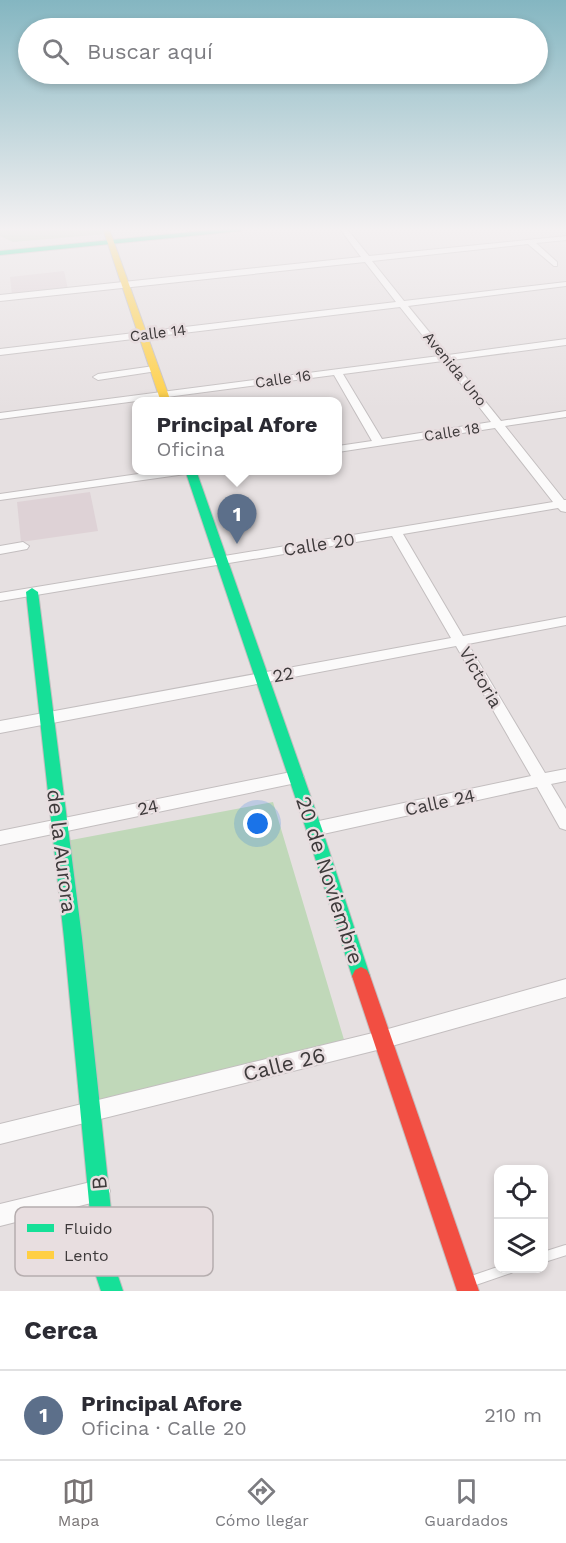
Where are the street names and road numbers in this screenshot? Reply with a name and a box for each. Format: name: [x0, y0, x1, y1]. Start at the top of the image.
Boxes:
street label: Calle 14: [129, 321, 187, 345]
street label: Avenida Uno: [419, 328, 491, 410]
street label: Calle 16: [254, 366, 312, 392]
street label: Calle 18: [423, 419, 481, 445]
street label: Calle 20: [282, 528, 356, 560]
street label: Victoria: [455, 643, 507, 711]
street label: 22: [271, 662, 295, 686]
street label: Calle 24: [403, 784, 477, 820]
street label: de la Aurora: [42, 788, 82, 914]
street label: 20 de Noviembre: [291, 793, 369, 967]
street label: 24: [136, 795, 160, 819]
street label: Calle 26: [240, 1042, 328, 1086]
street label: B: [86, 1175, 112, 1191]

